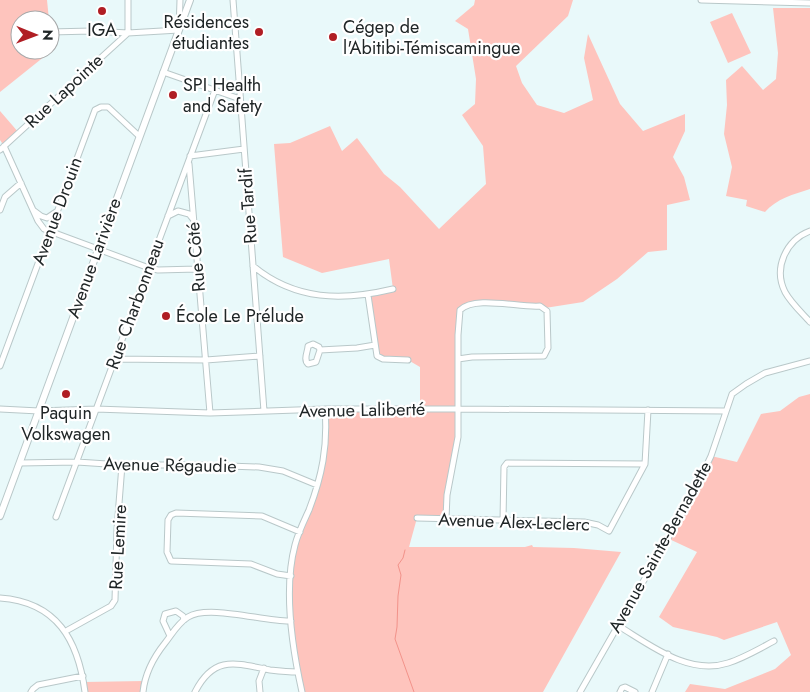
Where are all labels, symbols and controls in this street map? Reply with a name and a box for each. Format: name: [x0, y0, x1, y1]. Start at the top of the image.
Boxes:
marker: IGA: [96, 5, 108, 17]
place label: Résidences étudiantes: [164, 9, 249, 56]
north arrow: [10, 10, 60, 60]
place label: Cégep de l'Abitibi-Témiscamingue: [343, 14, 520, 61]
place label: IGA: [87, 17, 117, 43]
marker: Résidences étudiantes: [253, 26, 265, 38]
text: N: [38, 29, 58, 41]
marker: Cégep de l'Abitibi-Témiscamingue: [327, 31, 339, 43]
street label: Rue Lapointe: [19, 48, 109, 134]
place label: SPI Health and Safety: [183, 72, 262, 119]
marker: SPI Health and Safety: [167, 89, 179, 101]
street label: Avenue Drouin: [25, 153, 89, 269]
street label: Rue Tardif: [232, 166, 264, 245]
street label: Avenue Larivière: [60, 194, 128, 322]
street label: Rue Côté: [180, 221, 212, 293]
street label: Rue Charbonneau: [99, 235, 171, 373]
place label: École Le Prélude: [176, 303, 304, 329]
marker: École Le Prélude: [160, 310, 172, 322]
marker: Paquin Volkswagen: [60, 388, 72, 400]
street label: Avenue Laliberté: [299, 396, 425, 424]
place label: Paquin Volkswagen: [21, 400, 111, 447]
street label: Avenue Régaudie: [103, 451, 237, 479]
street label: Avenue Sainte-Bernadette: [602, 457, 718, 637]
street label: Rue Lemire: [103, 504, 133, 590]
street label: Avenue Alex-Leclerc: [438, 506, 590, 538]

